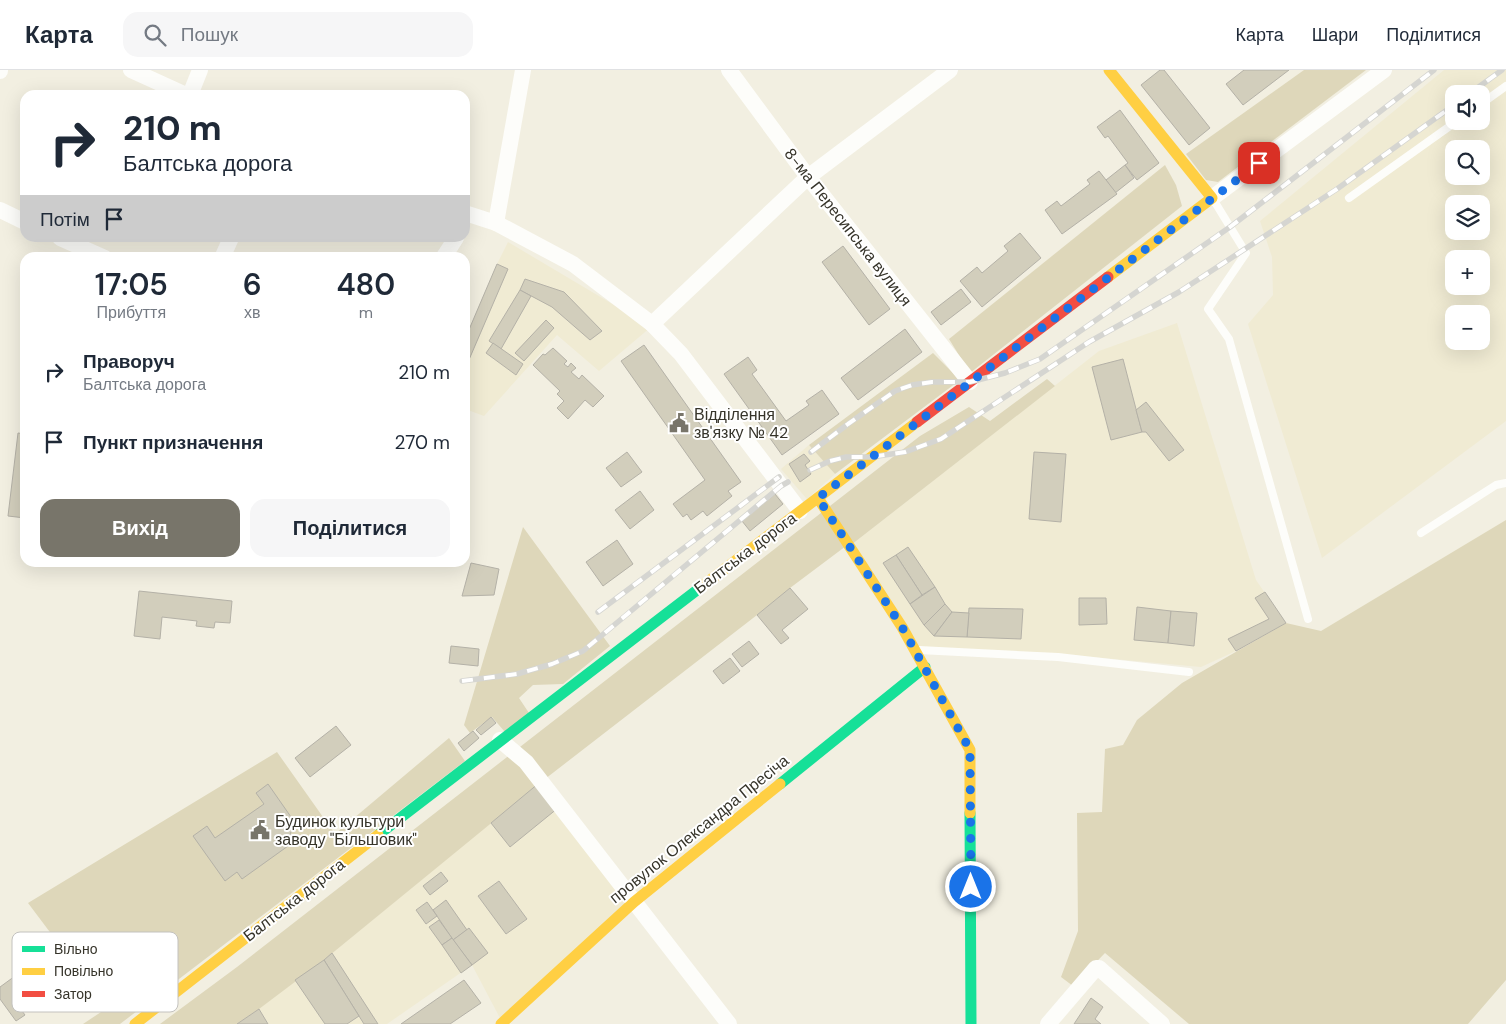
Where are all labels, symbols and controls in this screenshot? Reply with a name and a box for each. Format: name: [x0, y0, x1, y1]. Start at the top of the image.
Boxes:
search box: [123, 12, 473, 57]
text: Карта: [25, 19, 93, 50]
icon: search: [141, 21, 169, 49]
text: Пошук: [181, 22, 238, 47]
text: Карта: [1236, 23, 1284, 47]
text: Шари: [1312, 23, 1358, 47]
text: Поділитися: [1386, 23, 1481, 47]
map controls: [1445, 85, 1490, 350]
button: sound: [1445, 85, 1490, 130]
text: 210 m: [123, 105, 222, 151]
icon: right: [40, 110, 105, 175]
button: search: [1445, 140, 1490, 185]
pin: [1238, 142, 1280, 184]
street label: 8-ма Пересипська вулиця: [780, 144, 916, 310]
text: Балтська дорога: [123, 149, 292, 178]
icon: arrive: [1245, 149, 1273, 177]
button: layers: [1445, 195, 1490, 240]
icon: arrive: [100, 205, 128, 233]
text: Потім: [40, 207, 90, 232]
button: +: [1445, 250, 1490, 295]
text: 17:05: [95, 265, 168, 304]
text: 6: [243, 265, 262, 304]
text: 480: [336, 265, 395, 304]
text: Прибуття: [97, 302, 166, 323]
text: хв: [244, 302, 260, 323]
text: m: [359, 302, 373, 323]
button: −: [1445, 305, 1490, 350]
text: Праворуч: [83, 349, 175, 374]
icon: right: [40, 358, 68, 386]
text: 210 m: [398, 360, 450, 385]
text: Балтська дорога: [83, 374, 206, 395]
place label: Відділення зв'язку № 42: [694, 404, 788, 443]
public building icon: Відділення зв'язку № 42: [668, 412, 690, 434]
icon: arrive: [40, 428, 68, 456]
text: Пункт призначення: [83, 430, 263, 455]
text: 270 m: [395, 430, 450, 455]
button: Вихід: [40, 499, 240, 557]
button: Поділитися: [250, 499, 450, 557]
street label: Балтська дорога: [690, 508, 801, 598]
street label: провулок Олександра Пресіча: [605, 750, 793, 908]
place label: Будинок культури заводу "Більшовик": [275, 811, 417, 850]
public building icon: Будинок культури заводу "Більшовик": [249, 819, 271, 841]
street label: Балтська дорога: [239, 854, 349, 946]
position arrow: [944, 860, 996, 912]
legend: [12, 932, 178, 1012]
text: Вільно: [54, 940, 98, 958]
text: Повільно: [54, 962, 114, 980]
text: Затор: [54, 985, 92, 1003]

